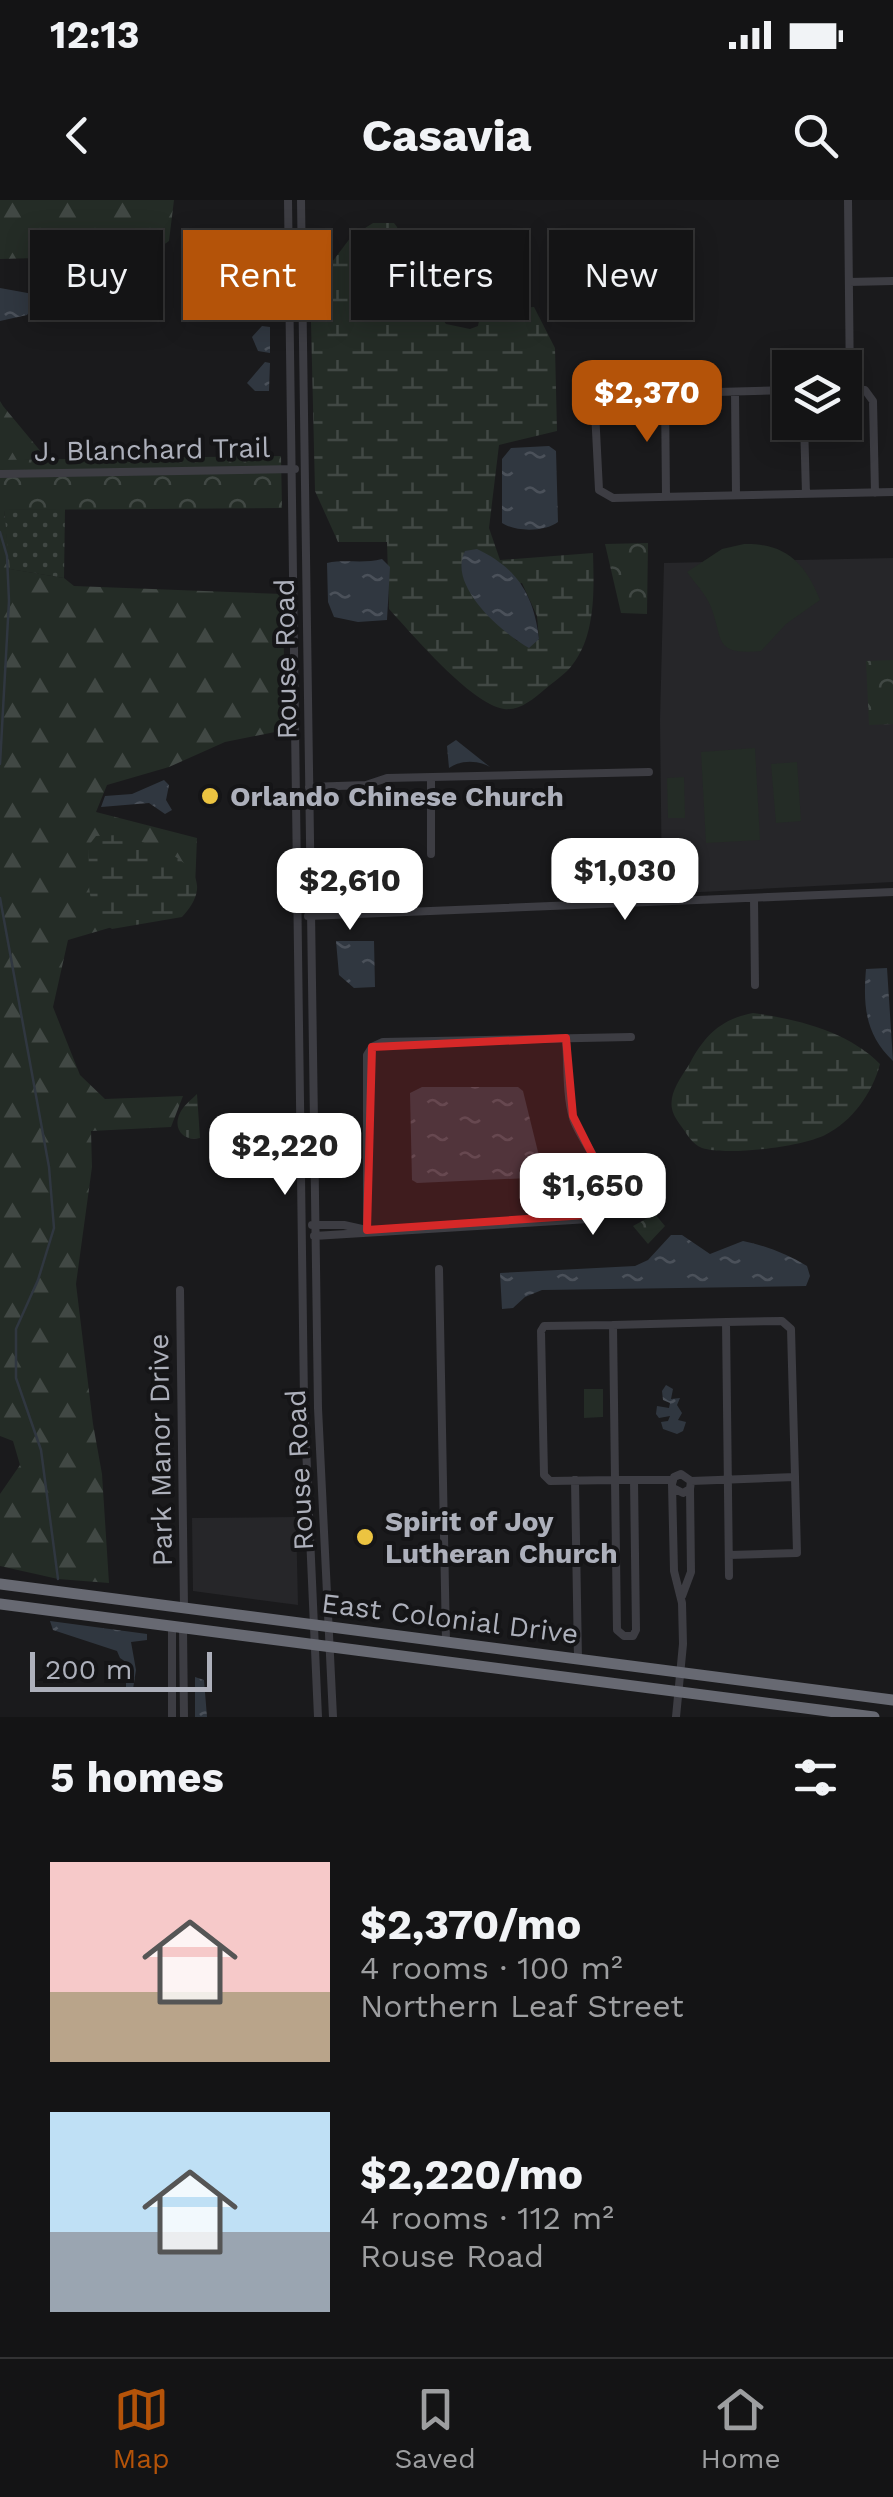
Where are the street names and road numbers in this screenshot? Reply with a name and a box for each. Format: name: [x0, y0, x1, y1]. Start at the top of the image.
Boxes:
street label: J. Blanchard Trail: [34, 431, 271, 468]
street label: Rouse Road: [268, 578, 303, 740]
street label: Park Manor Drive: [142, 1333, 179, 1567]
street label: Rouse Road: [279, 1389, 320, 1551]
street label: East Colonial Drive: [320, 1586, 580, 1651]

